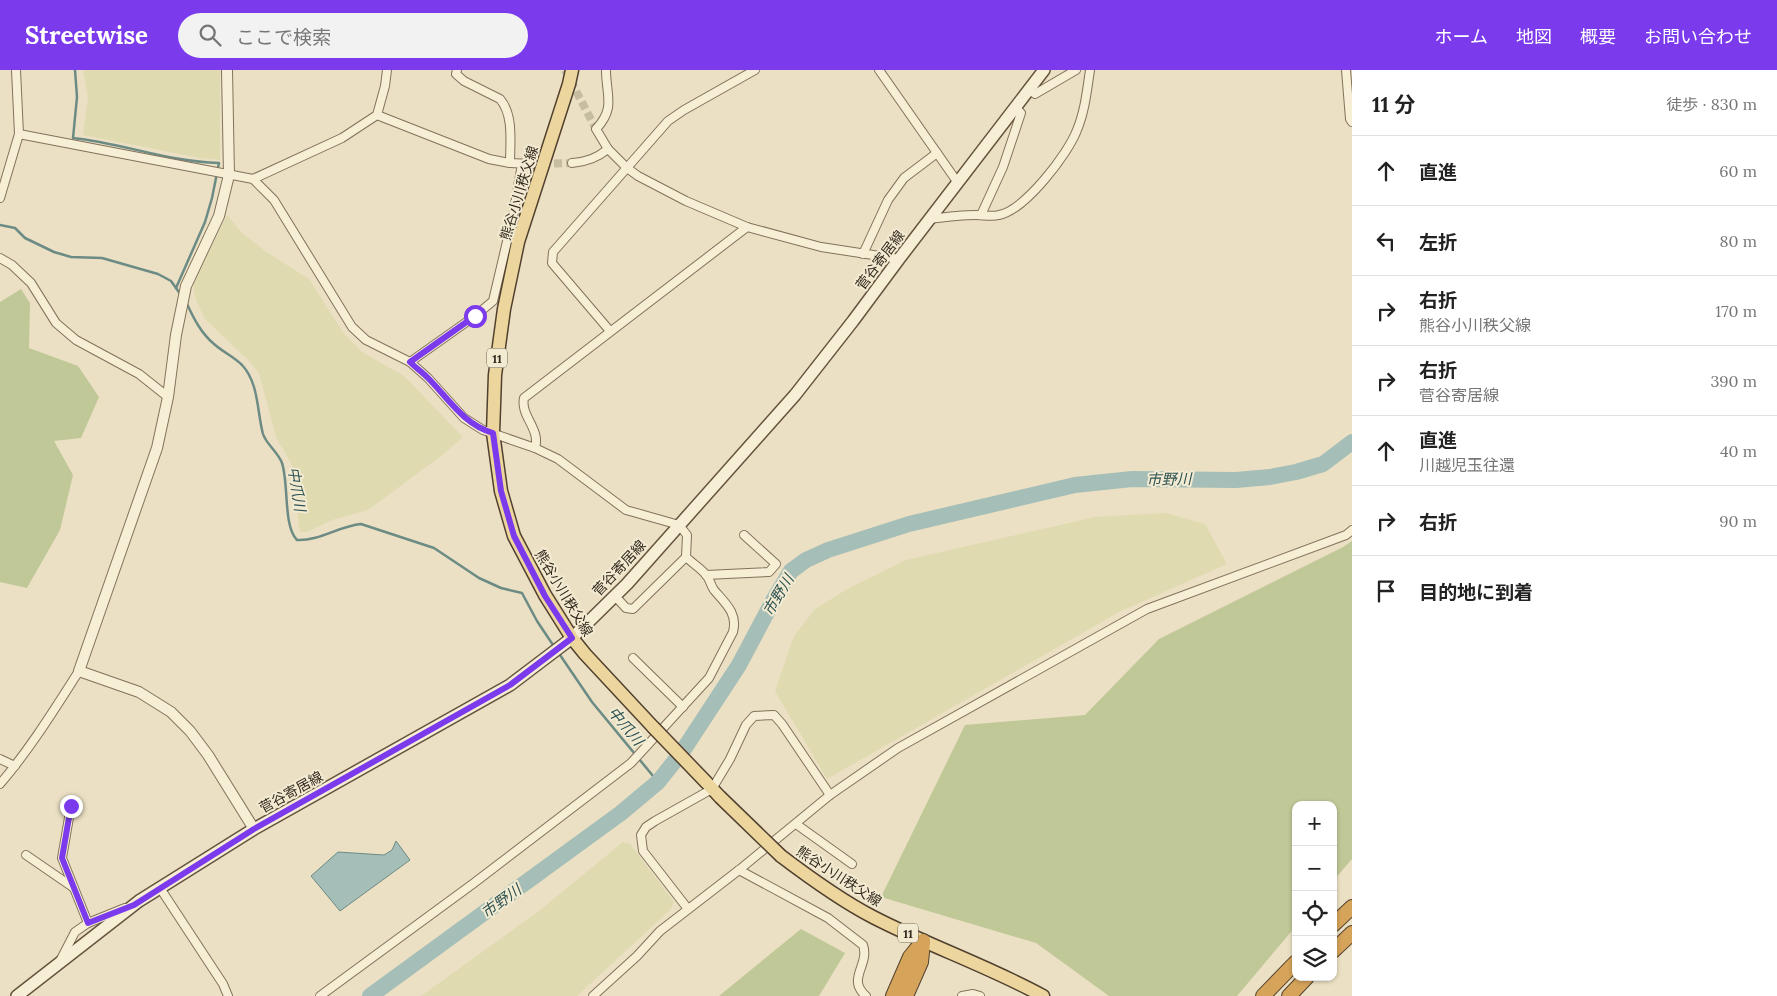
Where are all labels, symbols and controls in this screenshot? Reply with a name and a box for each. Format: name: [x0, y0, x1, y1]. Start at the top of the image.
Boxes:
search box: [178, 13, 528, 58]
text: Streetwise: [25, 20, 148, 51]
icon: search: [196, 21, 224, 49]
text: ここで検索: [236, 25, 331, 49]
text: ホーム: [1435, 25, 1488, 48]
text: 地図: [1516, 25, 1552, 48]
text: 概要: [1580, 25, 1616, 48]
text: お問い合わせ: [1644, 25, 1752, 48]
text: 11 分: [1372, 91, 1416, 118]
text: 徒歩 · 830 m: [1666, 94, 1757, 114]
street label: 熊谷小川秩父線: [496, 144, 542, 242]
icon: ahead: [1372, 157, 1400, 185]
text: 直進: [1419, 160, 1457, 184]
text: 60 m: [1719, 161, 1757, 181]
street label: 菅谷寄居線: [852, 227, 908, 293]
icon: left: [1372, 227, 1400, 255]
text: 左折: [1419, 230, 1457, 254]
text: 80 m: [1720, 231, 1757, 251]
text: 右折: [1419, 288, 1457, 312]
icon: right: [1372, 297, 1400, 325]
text: 170 m: [1715, 301, 1757, 321]
route start: [464, 305, 487, 328]
text: 熊谷小川秩父線: [1419, 315, 1531, 335]
road number: 11: [487, 348, 507, 368]
text: 右折: [1419, 358, 1457, 382]
icon: right: [1372, 367, 1400, 395]
text: 390 m: [1710, 371, 1757, 391]
text: 菅谷寄居線: [1419, 385, 1499, 405]
text: 直進: [1419, 428, 1457, 452]
icon: ahead: [1372, 437, 1400, 465]
text: 40 m: [1720, 441, 1757, 461]
text: 川越児玉往還: [1419, 455, 1515, 475]
water label: 中爪川: [284, 465, 310, 515]
water label: 市野川: [1146, 469, 1194, 489]
icon: right: [1372, 507, 1400, 535]
text: 右折: [1419, 510, 1457, 534]
text: 90 m: [1719, 511, 1757, 531]
street label: 菅谷寄居線: [589, 536, 649, 600]
street label: 熊谷小川秩父線: [531, 546, 597, 640]
water label: 市野川: [758, 569, 799, 619]
icon: arrive: [1372, 577, 1400, 605]
text: 目的地に到着: [1419, 580, 1533, 604]
water label: 中爪川: [604, 703, 649, 751]
street label: 菅谷寄居線: [256, 767, 326, 817]
route end: [60, 795, 83, 818]
map controls: [1292, 801, 1337, 981]
button: +: [1292, 801, 1337, 846]
street label: 熊谷小川秩父線: [793, 842, 885, 910]
button: −: [1292, 846, 1337, 891]
water label: 市野川: [477, 879, 526, 922]
button: locate: [1292, 891, 1337, 936]
road number: 11: [898, 924, 918, 942]
button: layers: [1292, 936, 1337, 981]

